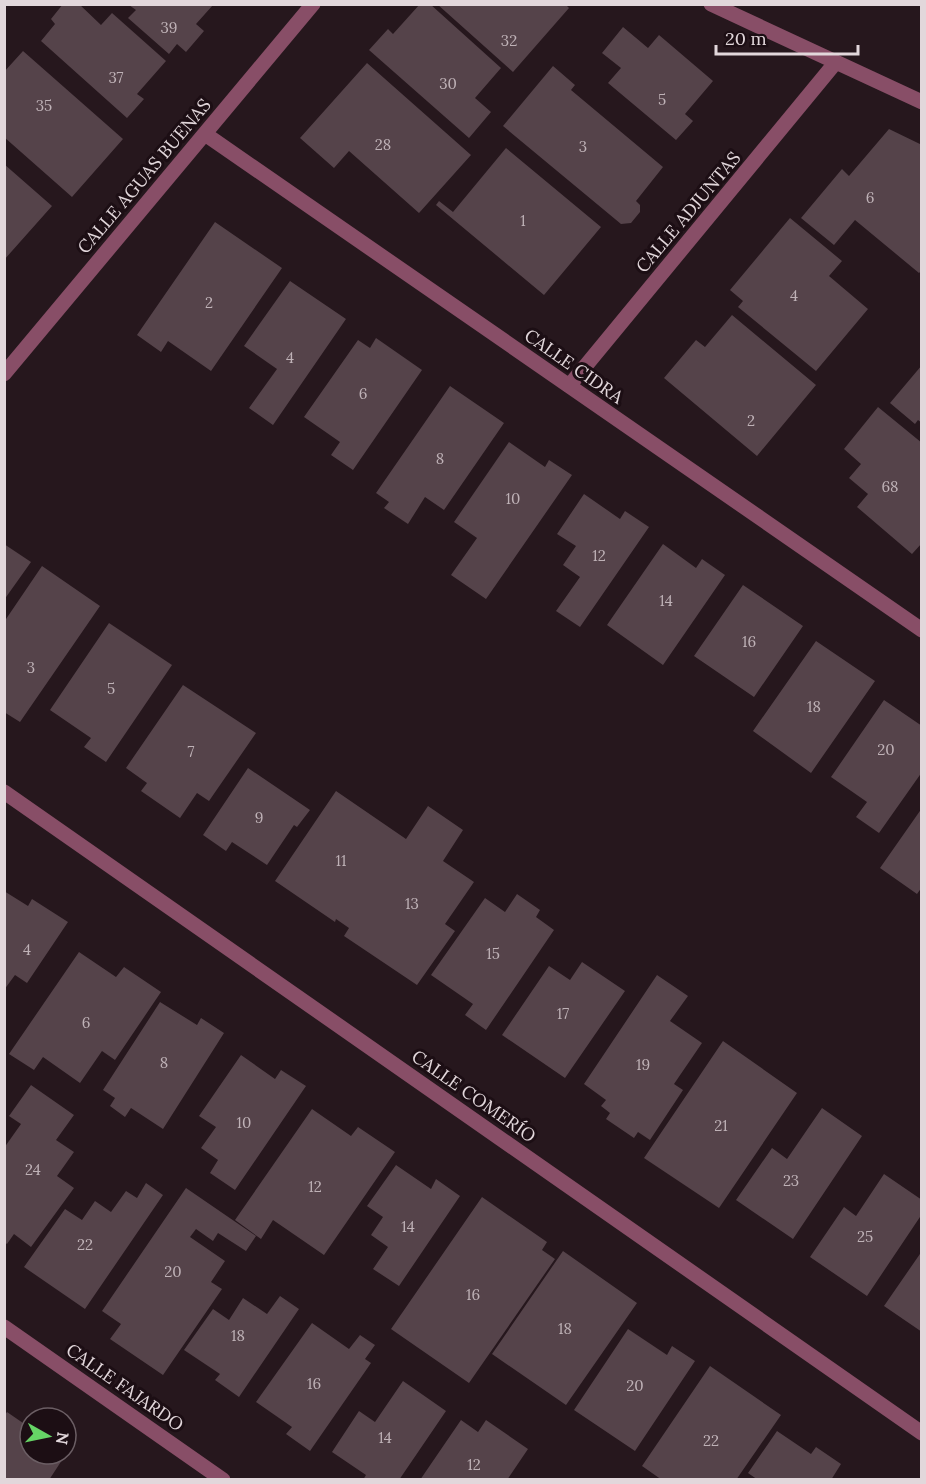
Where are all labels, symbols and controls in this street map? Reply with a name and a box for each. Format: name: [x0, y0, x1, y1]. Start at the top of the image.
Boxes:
house number: 39: [160, 18, 178, 37]
scale bar: [716, 18, 858, 56]
text: 20 m: [725, 27, 767, 50]
house number: 32: [501, 31, 517, 50]
house number: 37: [109, 68, 124, 87]
house number: 30: [439, 74, 457, 93]
house number: 5: [658, 90, 666, 109]
street label: CALLE AGUAS BUENAS: [72, 94, 216, 258]
house number: 35: [36, 96, 52, 115]
house number: 28: [375, 135, 391, 154]
house number: 3: [579, 137, 587, 156]
street label: CALLE ADJUNTAS: [631, 147, 745, 277]
house number: 6: [866, 188, 874, 207]
house number: 1: [520, 211, 526, 230]
house number: 4: [790, 286, 798, 305]
house number: 2: [205, 293, 213, 312]
street label: CALLE CIDRA: [520, 323, 629, 409]
house number: 4: [286, 348, 294, 367]
house number: 6: [359, 384, 367, 403]
house number: 2: [747, 411, 755, 430]
house number: 8: [436, 449, 444, 468]
house number: 68: [881, 477, 899, 496]
house number: 10: [506, 489, 520, 508]
house number: 12: [592, 546, 606, 565]
house number: 14: [659, 591, 673, 610]
house number: 16: [742, 632, 756, 651]
house number: 3: [27, 658, 35, 677]
house number: 5: [107, 679, 115, 698]
house number: 18: [807, 697, 821, 716]
house number: 20: [877, 740, 895, 759]
house number: 7: [188, 742, 195, 761]
house number: 9: [255, 808, 263, 827]
house number: 11: [336, 851, 346, 870]
house number: 13: [405, 894, 419, 913]
house number: 4: [23, 940, 31, 959]
house number: 15: [486, 944, 500, 963]
house number: 17: [557, 1004, 569, 1023]
house number: 6: [82, 1013, 90, 1032]
street label: CALLE COMERÍO: [407, 1045, 541, 1147]
house number: 8: [160, 1053, 168, 1072]
house number: 19: [636, 1055, 650, 1074]
house number: 10: [237, 1113, 251, 1132]
house number: 21: [714, 1116, 728, 1135]
house number: 24: [25, 1160, 41, 1179]
house number: 23: [783, 1171, 799, 1190]
house number: 12: [308, 1177, 322, 1196]
house number: 14: [401, 1217, 415, 1236]
house number: 25: [857, 1227, 873, 1246]
house number: 22: [77, 1235, 93, 1254]
house number: 20: [164, 1262, 182, 1281]
house number: 16: [466, 1285, 480, 1304]
house number: 18: [558, 1319, 572, 1338]
house number: 18: [231, 1326, 245, 1345]
street label: CALLE FAJARDO: [62, 1338, 188, 1436]
house number: 16: [307, 1374, 321, 1393]
house number: 20: [626, 1376, 644, 1395]
north arrow: [18, 1406, 78, 1466]
house number: 14: [378, 1428, 392, 1447]
text: N: [52, 1431, 74, 1446]
house number: 22: [703, 1431, 719, 1450]
house number: 12: [467, 1455, 481, 1474]

